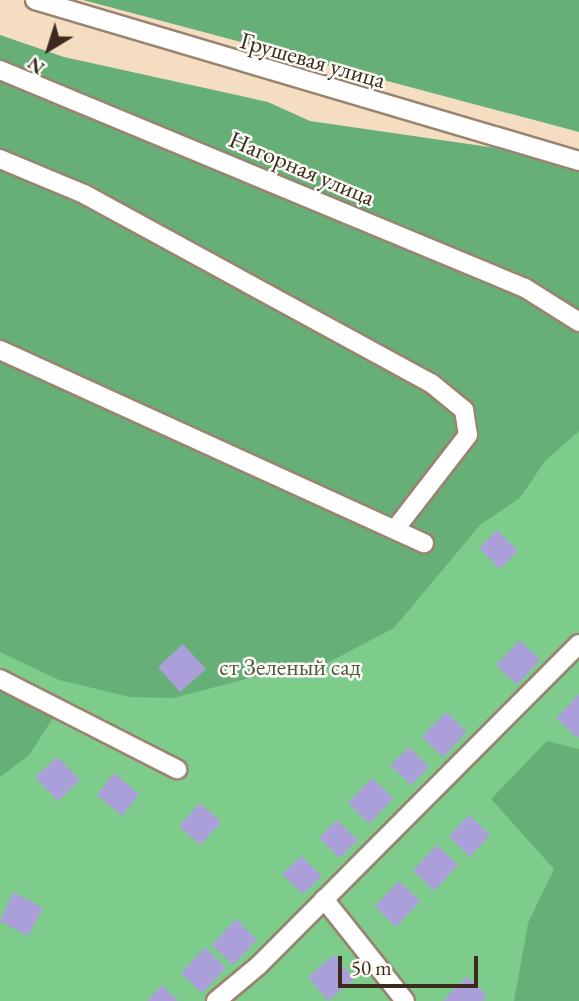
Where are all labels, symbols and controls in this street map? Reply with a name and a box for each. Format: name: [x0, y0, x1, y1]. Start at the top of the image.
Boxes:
north arrow: [14, 14, 84, 84]
street label: Грушевая улица: [237, 26, 389, 94]
text: N: [22, 51, 50, 81]
street label: Нагорная улица: [225, 124, 379, 212]
park label: ст Зеленый сад: [219, 653, 361, 681]
scale bar: [341, 942, 481, 986]
text: 50 m: [351, 954, 392, 981]

